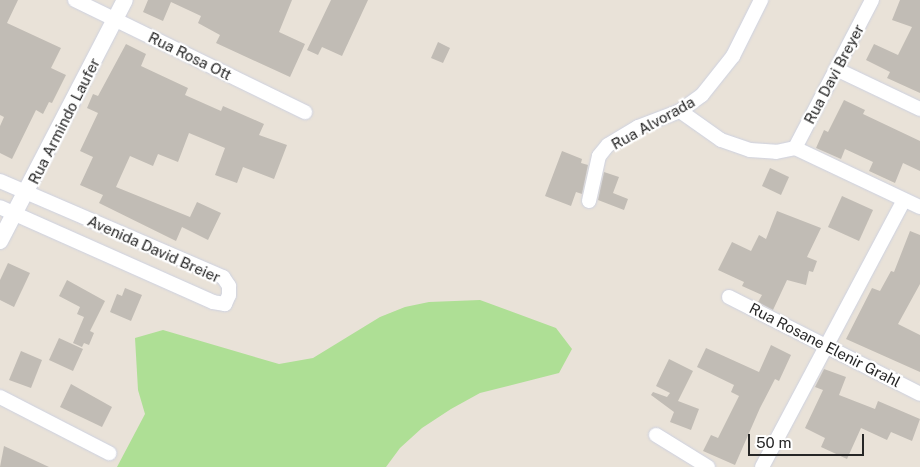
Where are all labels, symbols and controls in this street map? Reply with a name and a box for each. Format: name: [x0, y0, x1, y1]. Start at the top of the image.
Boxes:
street label: Rua Davi Breyer: [800, 21, 868, 127]
street label: Rua Rosa Ott: [145, 28, 235, 84]
street label: Rua Armindo Laufer: [24, 55, 104, 187]
street label: Rua Alvorada: [608, 93, 698, 153]
street label: Avenida David Breier: [85, 212, 223, 286]
street label: Rua Rosane Elenir Grahl: [746, 299, 904, 391]
scale bar: [750, 424, 866, 456]
text: 50 m: [756, 434, 791, 451]

